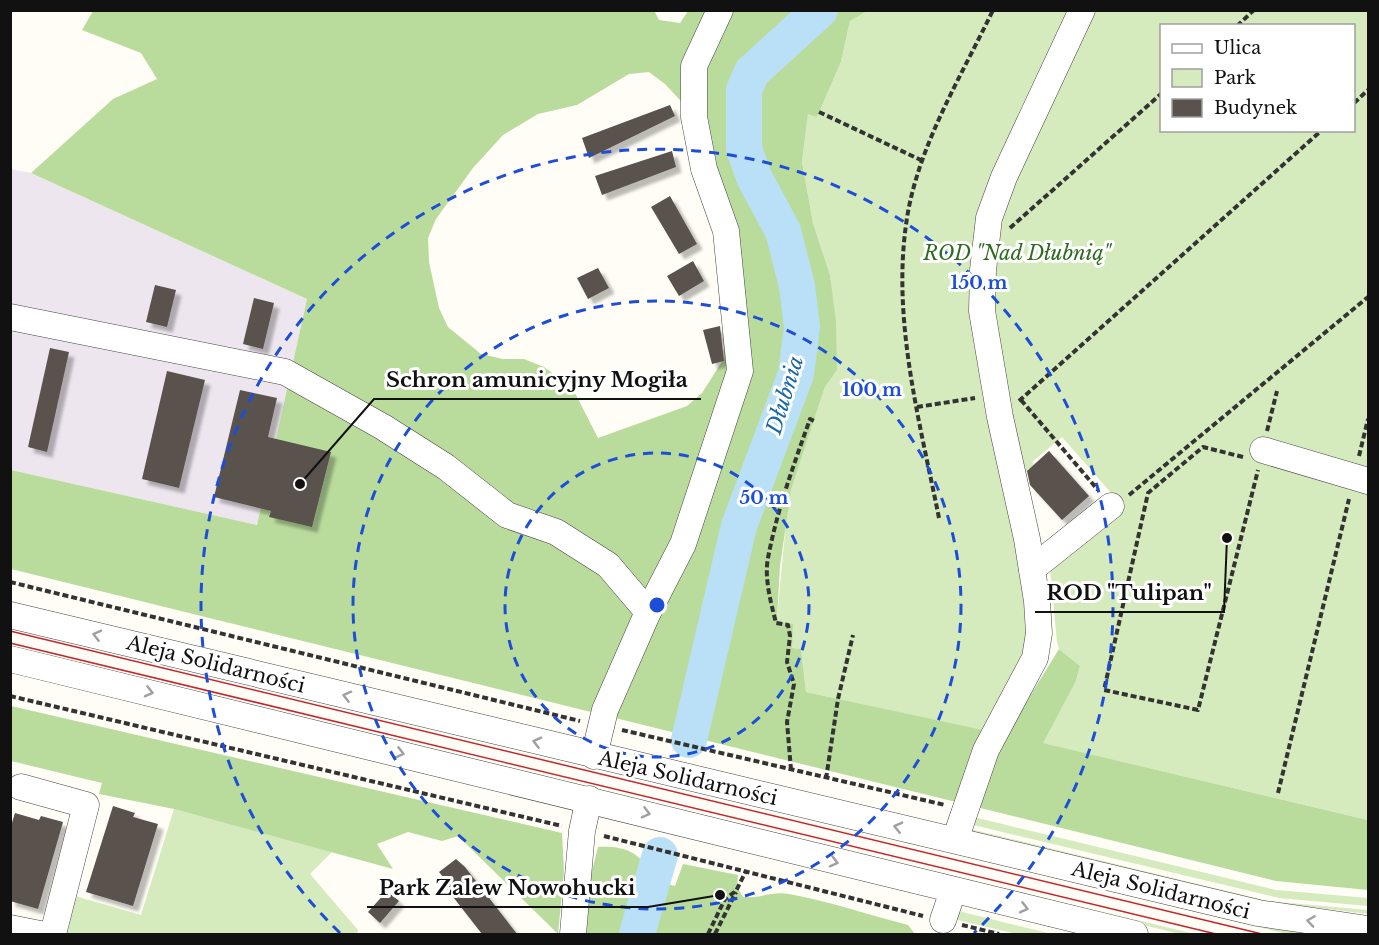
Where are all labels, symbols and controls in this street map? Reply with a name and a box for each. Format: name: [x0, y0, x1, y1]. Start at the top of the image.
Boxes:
legend: [1160, 24, 1355, 132]
text: Ulica: [1214, 37, 1261, 59]
text: Park: [1214, 67, 1256, 89]
text: Budynek: [1214, 97, 1297, 119]
park label: ROD "Nad Dłubnią": [922, 241, 1113, 265]
text: 150 m: [951, 272, 1008, 294]
water label: Dłubnia: [761, 353, 809, 438]
callout: Schron amunicyjny Mogiła: [374, 360, 701, 399]
text: Schron amunicyjny Mogiła: [386, 367, 688, 393]
text: 100 m: [842, 379, 902, 401]
text: 50 m: [740, 487, 789, 509]
callout: ROD "Tulipan": [1035, 573, 1224, 612]
text: ROD "Tulipan": [1046, 580, 1212, 606]
centre of rings: [647, 595, 667, 615]
one-way arrow: [92, 630, 102, 643]
street label: Aleja Solidarności: [123, 630, 308, 698]
one-way arrow: [144, 685, 154, 698]
one-way arrow: [343, 691, 353, 704]
one-way arrow: [532, 736, 542, 749]
one-way arrow: [395, 745, 405, 758]
street label: Aleja Solidarności: [595, 746, 780, 810]
one-way arrow: [640, 805, 650, 818]
one-way arrow: [893, 821, 903, 834]
one-way arrow: [829, 854, 839, 867]
street label: Aleja Solidarności: [1068, 856, 1253, 924]
callout: Park Zalew Nowohucki: [367, 868, 648, 907]
text: Park Zalew Nowohucki: [379, 875, 636, 901]
one-way arrow: [1019, 900, 1029, 913]
one-way arrow: [1306, 915, 1315, 927]

